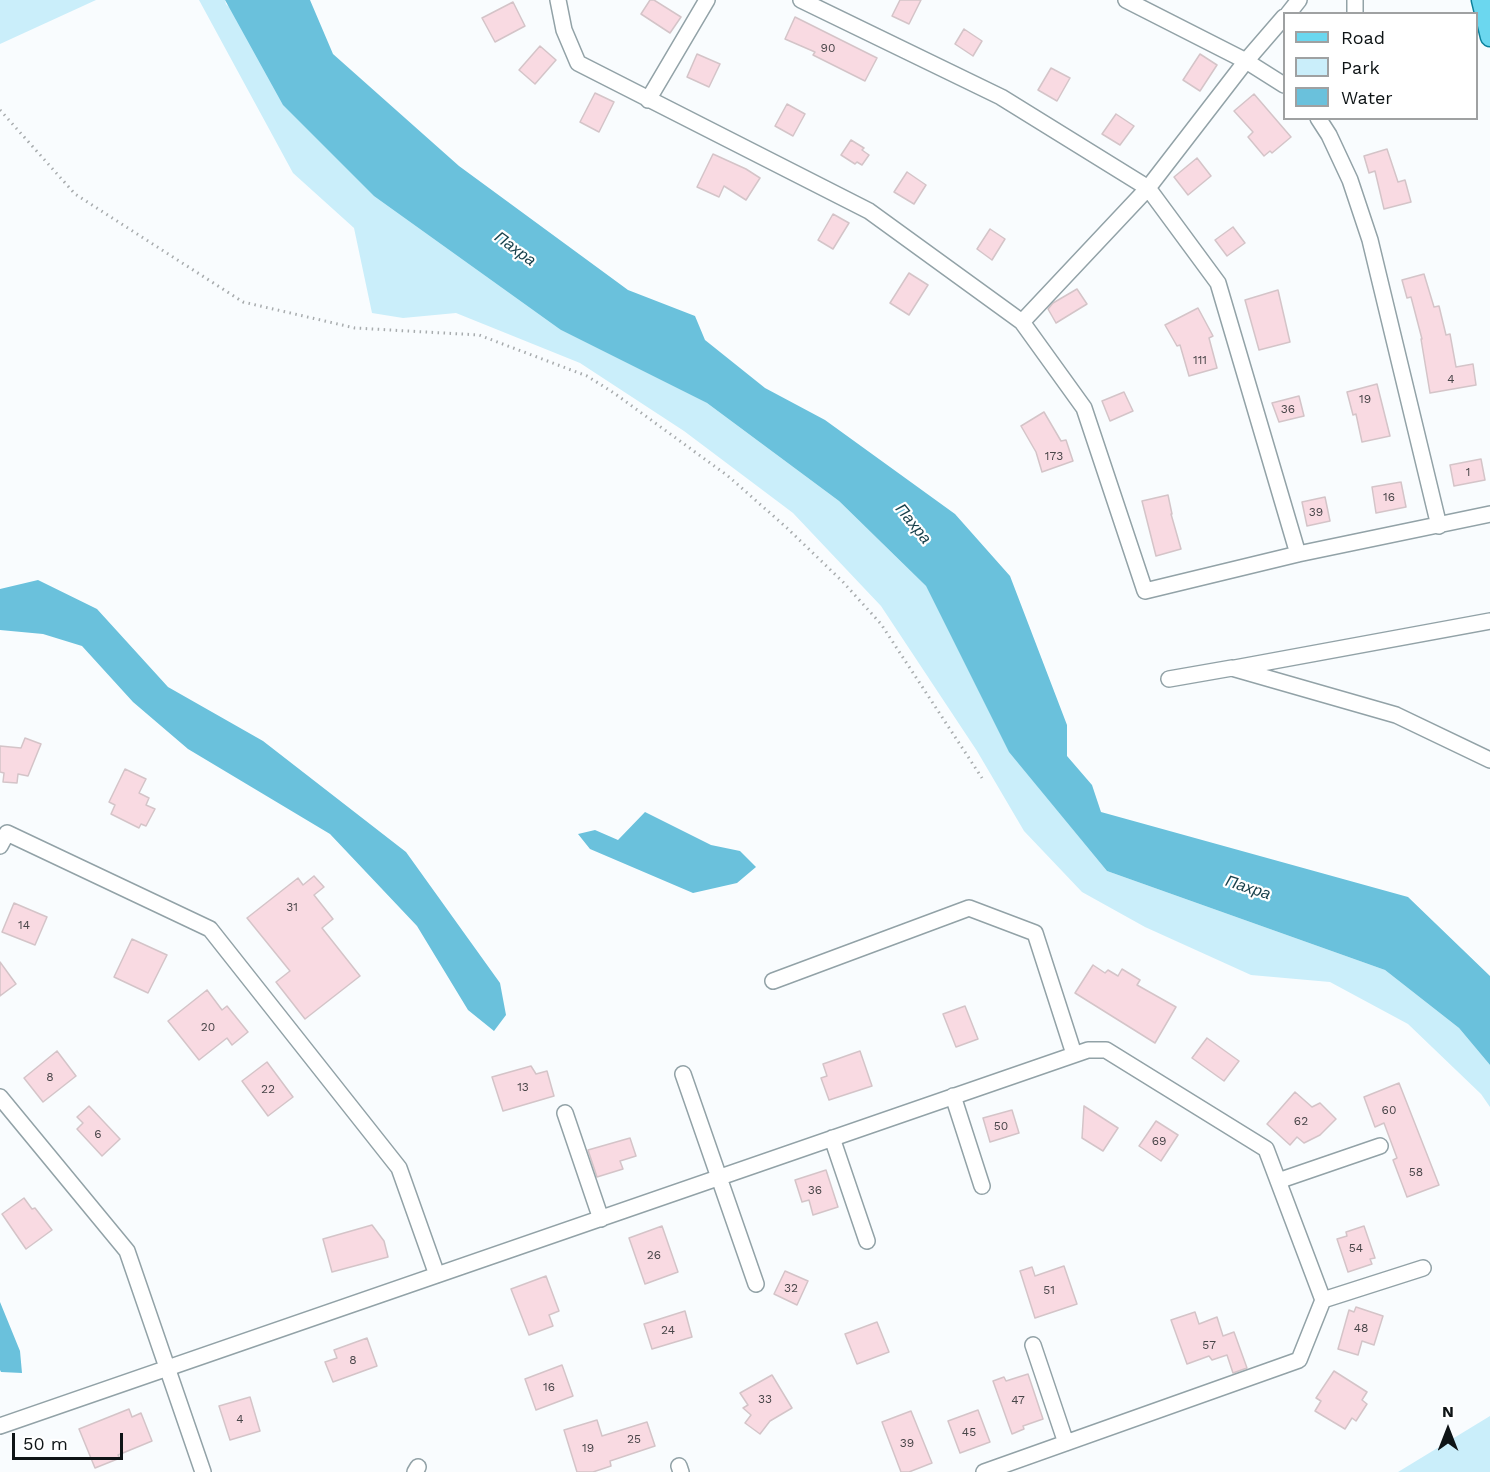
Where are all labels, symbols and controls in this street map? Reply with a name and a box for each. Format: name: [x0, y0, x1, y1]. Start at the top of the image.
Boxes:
legend: [1283, 12, 1478, 120]
text: Road: [1341, 27, 1385, 48]
house number: 90: [821, 41, 835, 55]
text: Park: [1341, 57, 1380, 78]
text: Water: [1341, 87, 1393, 108]
water label: Пахра: [491, 228, 539, 270]
house number: 111: [1193, 353, 1207, 367]
house number: 4: [1447, 372, 1455, 386]
house number: 19: [1359, 392, 1371, 406]
house number: 36: [1281, 402, 1295, 416]
house number: 173: [1045, 449, 1063, 463]
house number: 1: [1466, 465, 1470, 479]
house number: 16: [1383, 490, 1395, 504]
water label: Пахра: [891, 500, 935, 548]
house number: 39: [1309, 505, 1323, 519]
water label: Пахра: [1223, 872, 1273, 904]
house number: 31: [286, 900, 298, 914]
house number: 14: [18, 918, 30, 932]
house number: 20: [201, 1020, 215, 1034]
house number: 8: [46, 1070, 54, 1084]
house number: 13: [517, 1080, 529, 1094]
house number: 22: [261, 1082, 275, 1096]
house number: 60: [1382, 1103, 1396, 1117]
house number: 62: [1294, 1114, 1308, 1128]
house number: 50: [994, 1119, 1008, 1133]
house number: 6: [94, 1127, 102, 1141]
house number: 69: [1152, 1134, 1166, 1148]
house number: 58: [1409, 1165, 1423, 1179]
house number: 36: [808, 1183, 822, 1197]
house number: 54: [1349, 1241, 1363, 1255]
house number: 26: [647, 1248, 661, 1262]
house number: 32: [784, 1281, 798, 1295]
house number: 51: [1043, 1283, 1055, 1297]
house number: 48: [1354, 1321, 1368, 1335]
house number: 24: [661, 1323, 675, 1337]
house number: 57: [1202, 1338, 1216, 1352]
house number: 8: [349, 1353, 357, 1367]
house number: 16: [543, 1380, 555, 1394]
house number: 33: [758, 1392, 772, 1406]
house number: 47: [1011, 1393, 1025, 1407]
north arrow: [1418, 1400, 1478, 1460]
text: N: [1442, 1402, 1454, 1421]
house number: 4: [236, 1412, 244, 1426]
scale bar: [15, 1421, 126, 1459]
house number: 45: [962, 1425, 976, 1439]
house number: 25: [627, 1432, 641, 1446]
text: 50 m: [23, 1433, 68, 1454]
house number: 39: [900, 1436, 914, 1450]
house number: 19: [582, 1441, 594, 1455]

